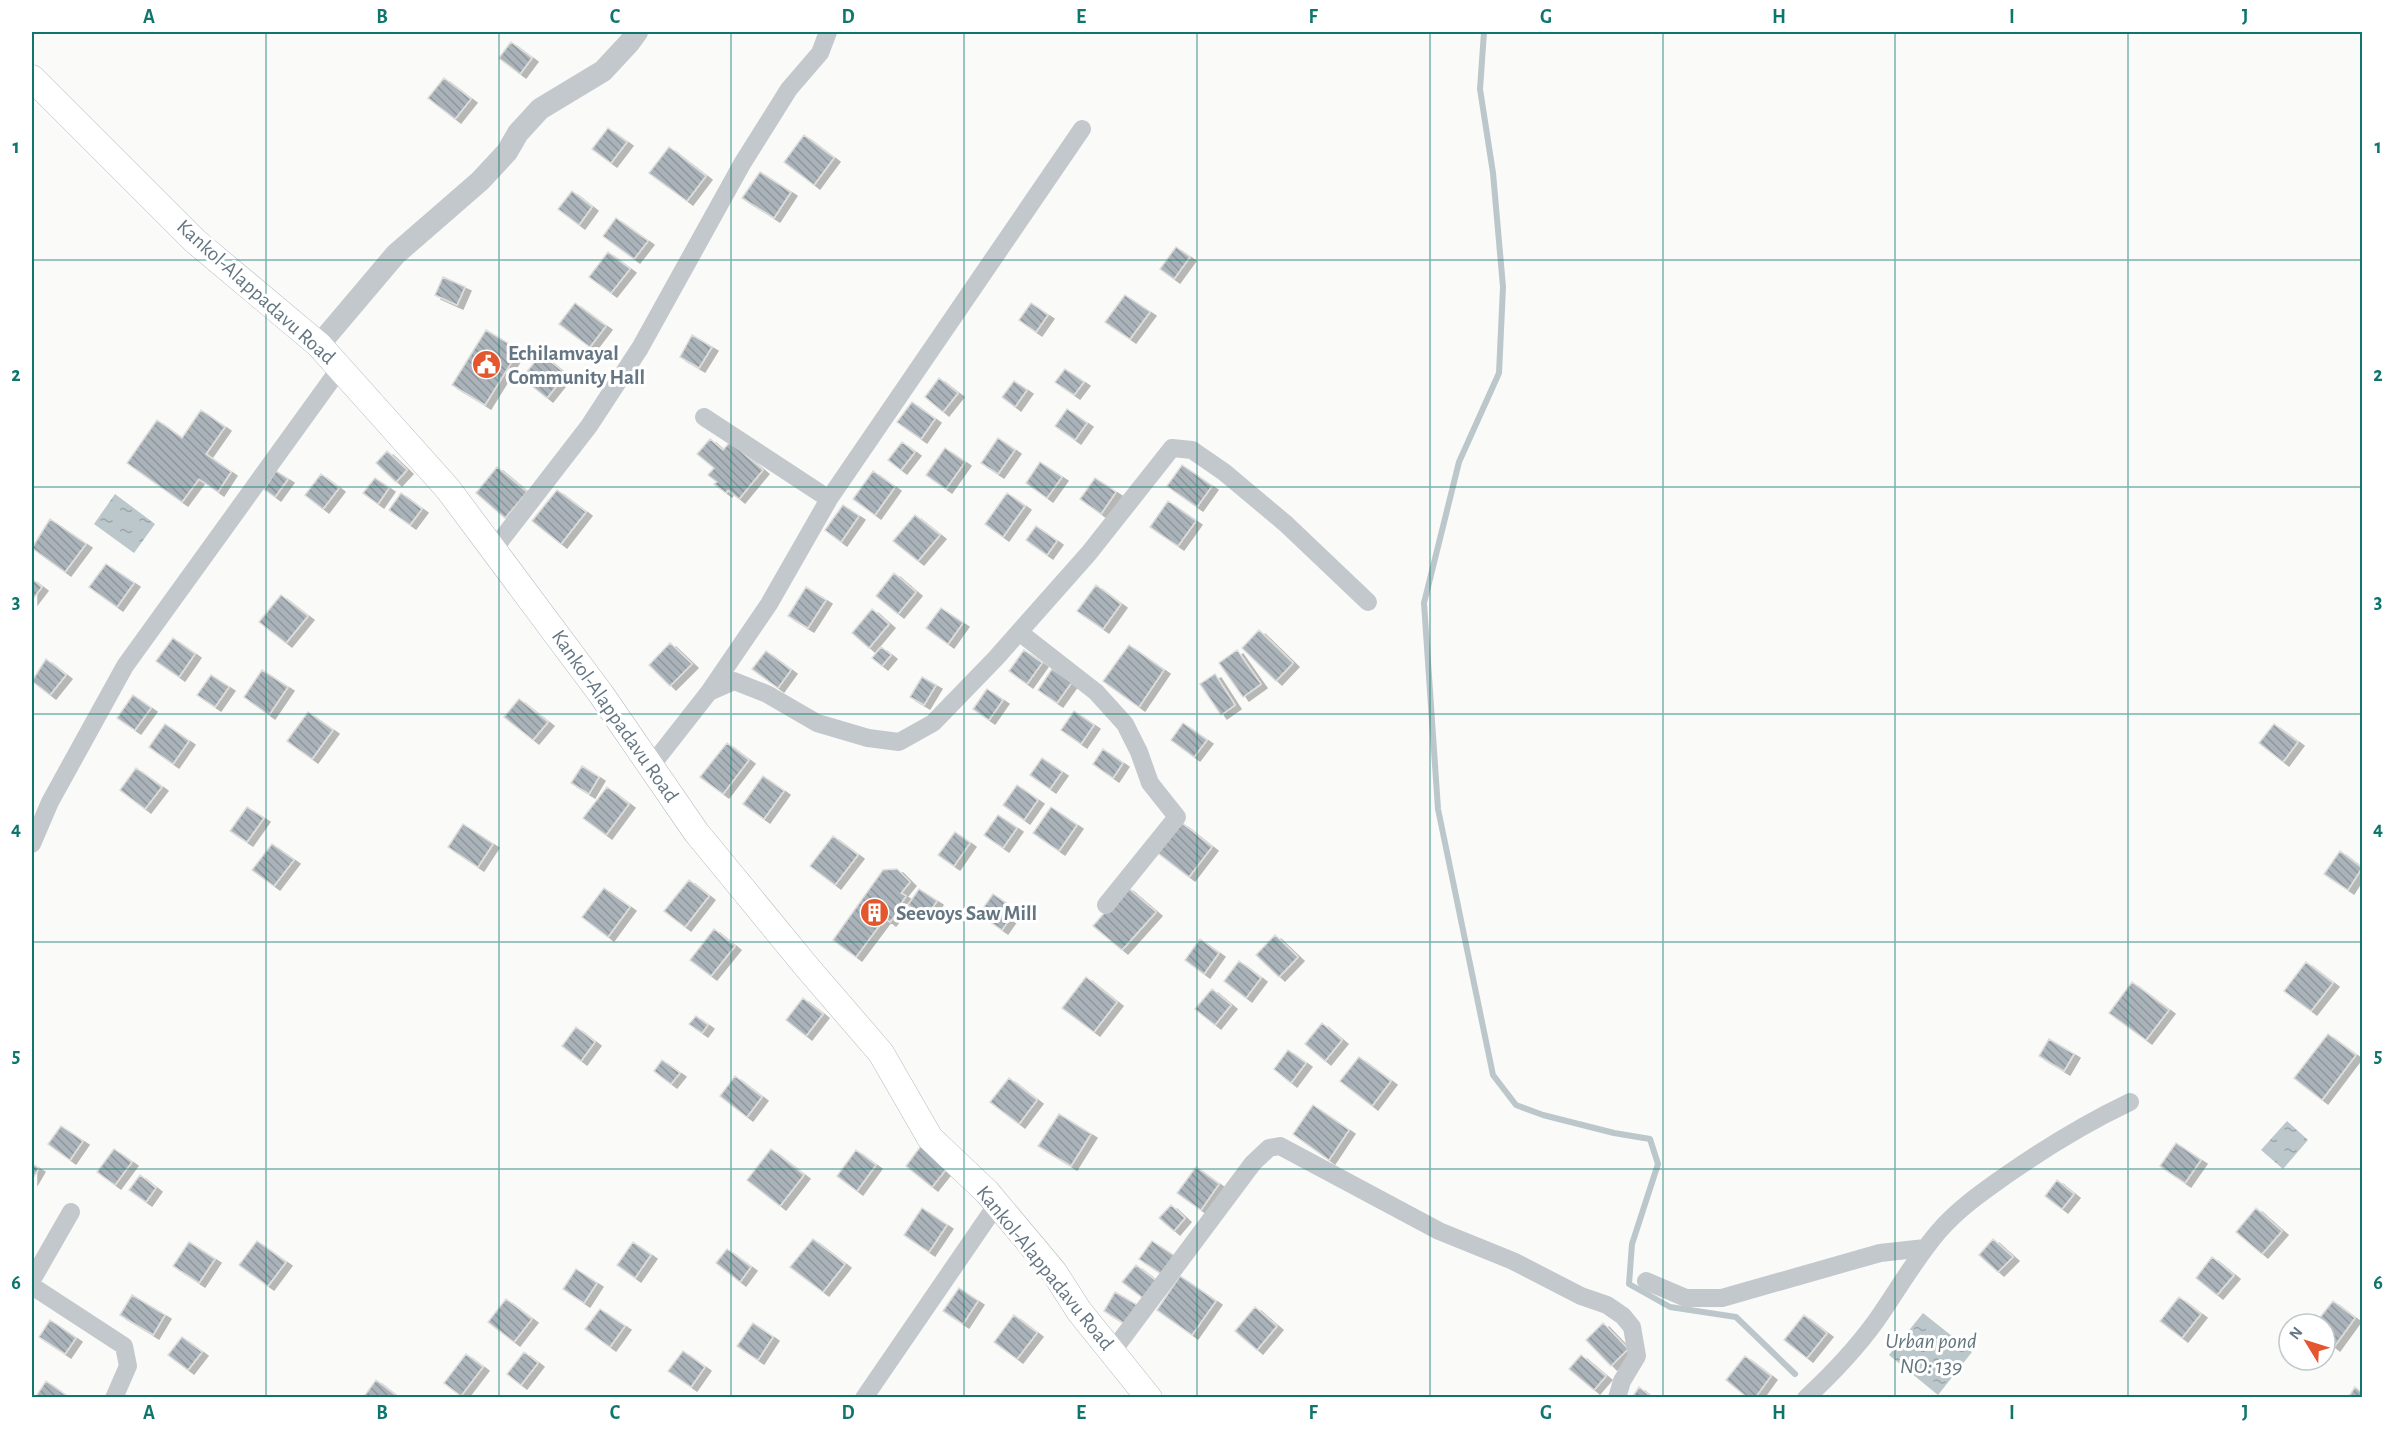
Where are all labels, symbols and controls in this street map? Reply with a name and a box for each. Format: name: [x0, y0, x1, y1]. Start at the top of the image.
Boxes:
text: A: [143, 7, 155, 27]
text: B: [376, 7, 388, 27]
text: C: [610, 7, 621, 27]
text: D: [841, 7, 855, 27]
text: E: [1076, 7, 1086, 27]
text: F: [1308, 7, 1318, 27]
text: G: [1540, 7, 1552, 27]
text: H: [1772, 7, 1786, 27]
text: I: [2009, 7, 2015, 27]
text: J: [2242, 7, 2248, 27]
text: 1: [12, 137, 20, 157]
text: 1: [2374, 137, 2382, 157]
street label: Kankol-Alappadavu Road: [173, 216, 339, 368]
place label: Echilamvayal Community Hall: [508, 343, 645, 388]
public building icon: Echilamvayal Community Hall: [471, 349, 503, 381]
text: 2: [11, 365, 21, 385]
text: 2: [2373, 365, 2383, 385]
text: 3: [12, 592, 20, 612]
text: 3: [2374, 592, 2382, 612]
street label: Kankol-Alappadavu Road: [548, 626, 682, 806]
text: 4: [11, 819, 21, 839]
text: 4: [2373, 819, 2383, 839]
building icon: Seevoys Saw Mill: [859, 897, 891, 929]
place label: Seevoys Saw Mill: [896, 903, 1037, 924]
text: 5: [12, 1046, 20, 1066]
text: 5: [2374, 1046, 2382, 1066]
street label: Kankol-Alappadavu Road: [972, 1182, 1118, 1354]
text: 6: [11, 1273, 21, 1293]
text: 6: [2373, 1273, 2383, 1293]
north arrow: [2277, 1312, 2337, 1372]
text: N: [2286, 1324, 2306, 1343]
water label: Urban pond NO: 139: [1885, 1330, 1977, 1377]
text: A: [143, 1403, 155, 1423]
text: B: [376, 1403, 388, 1423]
text: C: [610, 1403, 621, 1423]
text: D: [841, 1403, 855, 1423]
text: E: [1076, 1403, 1086, 1423]
text: F: [1308, 1403, 1318, 1423]
text: G: [1540, 1403, 1552, 1423]
text: H: [1772, 1403, 1786, 1423]
text: I: [2009, 1403, 2015, 1423]
text: J: [2242, 1403, 2248, 1423]

